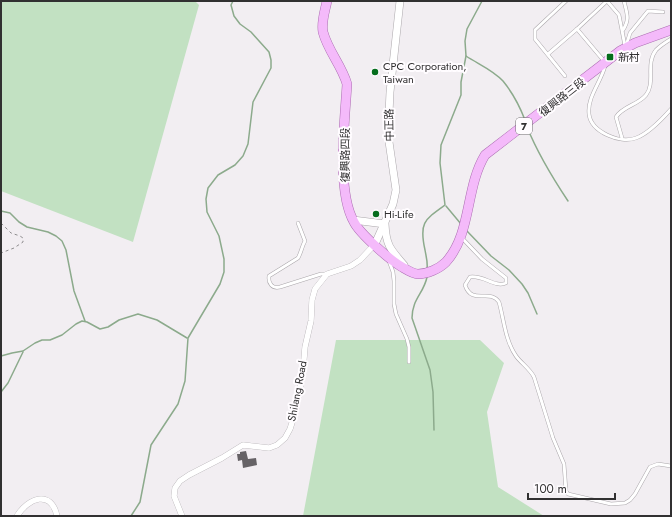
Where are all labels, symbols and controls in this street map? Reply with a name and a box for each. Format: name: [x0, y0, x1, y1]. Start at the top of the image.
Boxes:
place label: 新村: [618, 49, 640, 65]
marker: 新村: [605, 52, 615, 62]
place label: CPC Corporation, Taiwan: [383, 58, 467, 87]
marker: CPC Corporation, Taiwan: [370, 67, 380, 77]
street label: 復興路三段: [535, 74, 589, 120]
street label: 中正路: [381, 108, 397, 142]
road number: 7: [516, 118, 532, 134]
street label: 復興路四段: [337, 128, 353, 183]
place label: Hi-Life: [384, 206, 414, 222]
marker: Hi-Life: [371, 209, 381, 219]
street label: Shilang Road: [283, 359, 311, 423]
scale bar: [528, 475, 615, 501]
text: 100 m: [534, 480, 567, 498]

